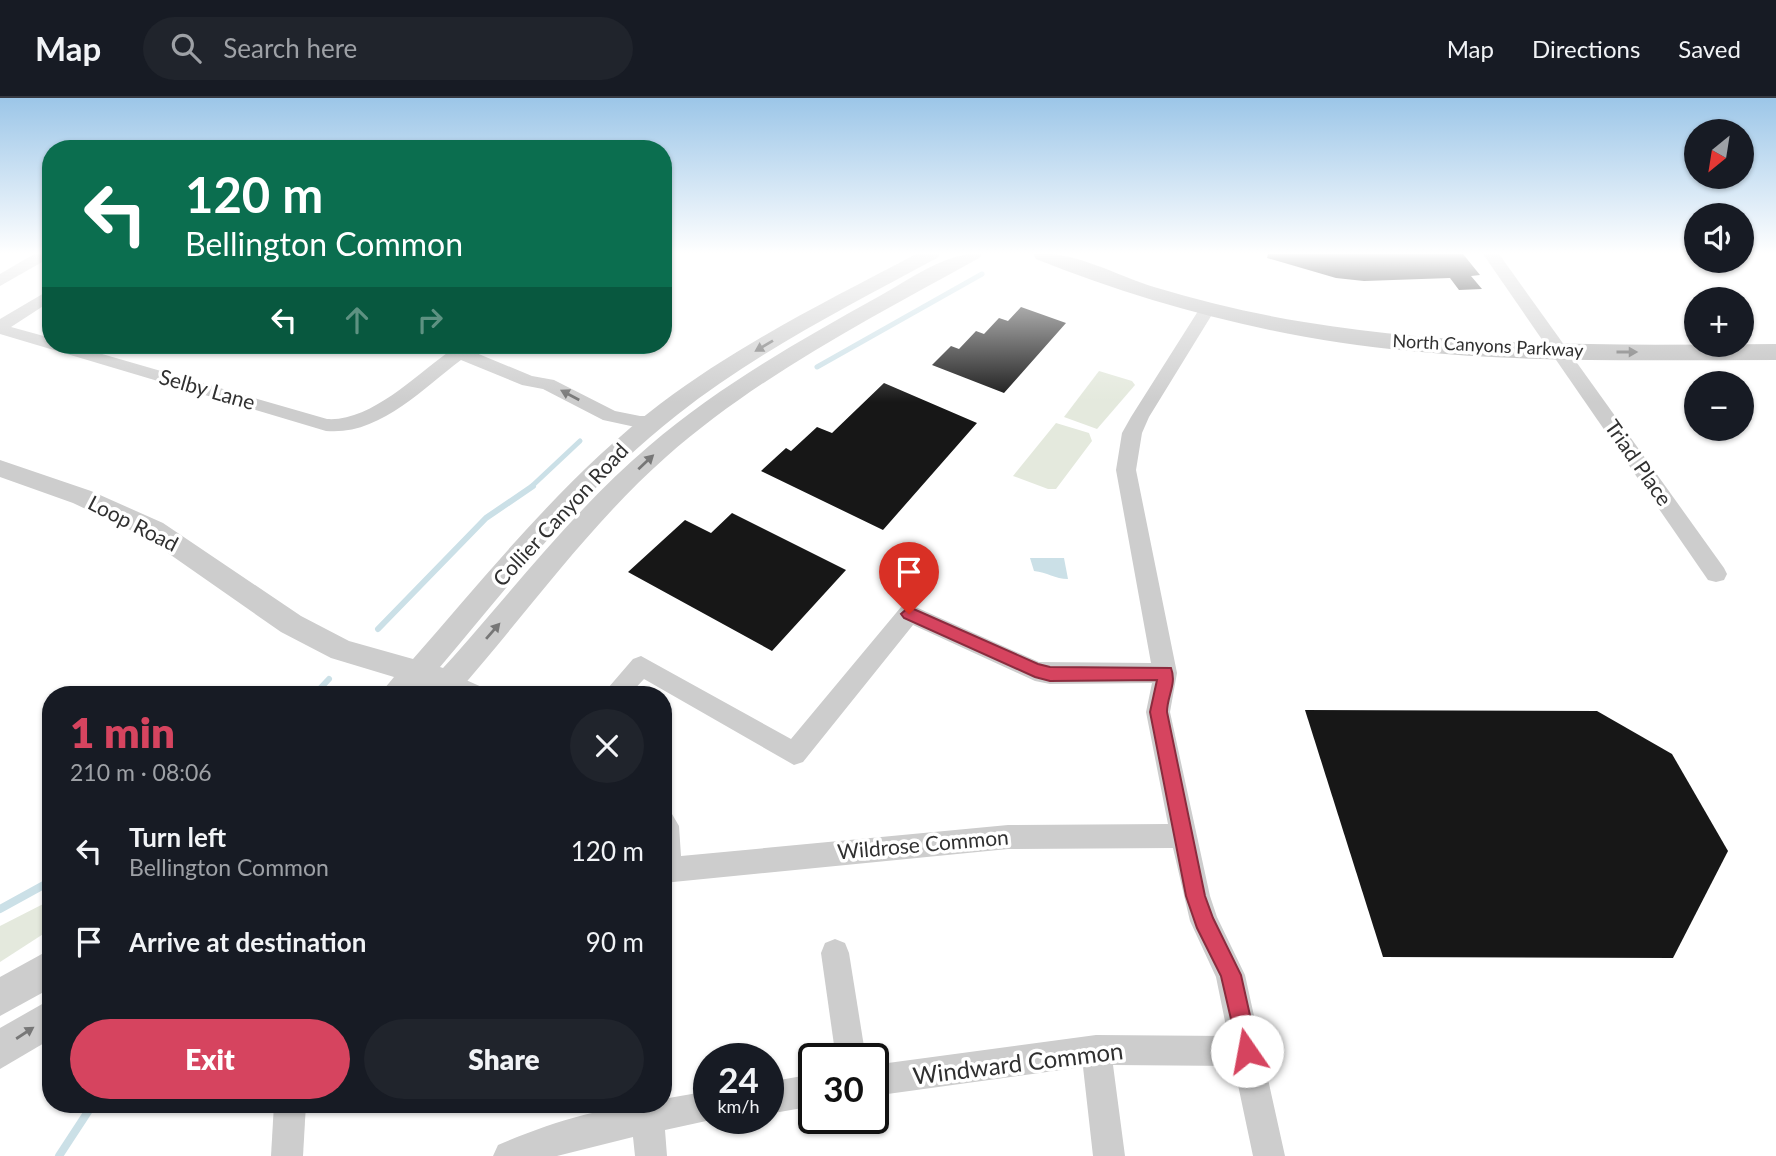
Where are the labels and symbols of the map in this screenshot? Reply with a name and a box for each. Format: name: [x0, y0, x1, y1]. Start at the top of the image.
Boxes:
north arrow: [1684, 119, 1754, 189]
street label: North Canyons Parkway: [1392, 329, 1585, 361]
one-way arrow: [754, 340, 773, 353]
one-way arrow: [1617, 346, 1639, 358]
street label: Selby Lane: [157, 363, 258, 414]
one-way arrow: [560, 389, 580, 401]
street label: Triad Place: [1601, 414, 1678, 510]
street label: Collier Canyon Road: [487, 437, 633, 591]
one-way arrow: [637, 455, 654, 471]
street label: Loop Road: [85, 489, 183, 556]
pin: [879, 542, 939, 614]
one-way arrow: [485, 622, 501, 640]
street label: Wildrose Common: [836, 824, 1010, 863]
position arrow: [1210, 1014, 1284, 1088]
one-way arrow: [16, 1027, 35, 1040]
street label: Windward Common: [911, 1035, 1125, 1090]
speed limit sign: 30: [798, 1043, 889, 1134]

